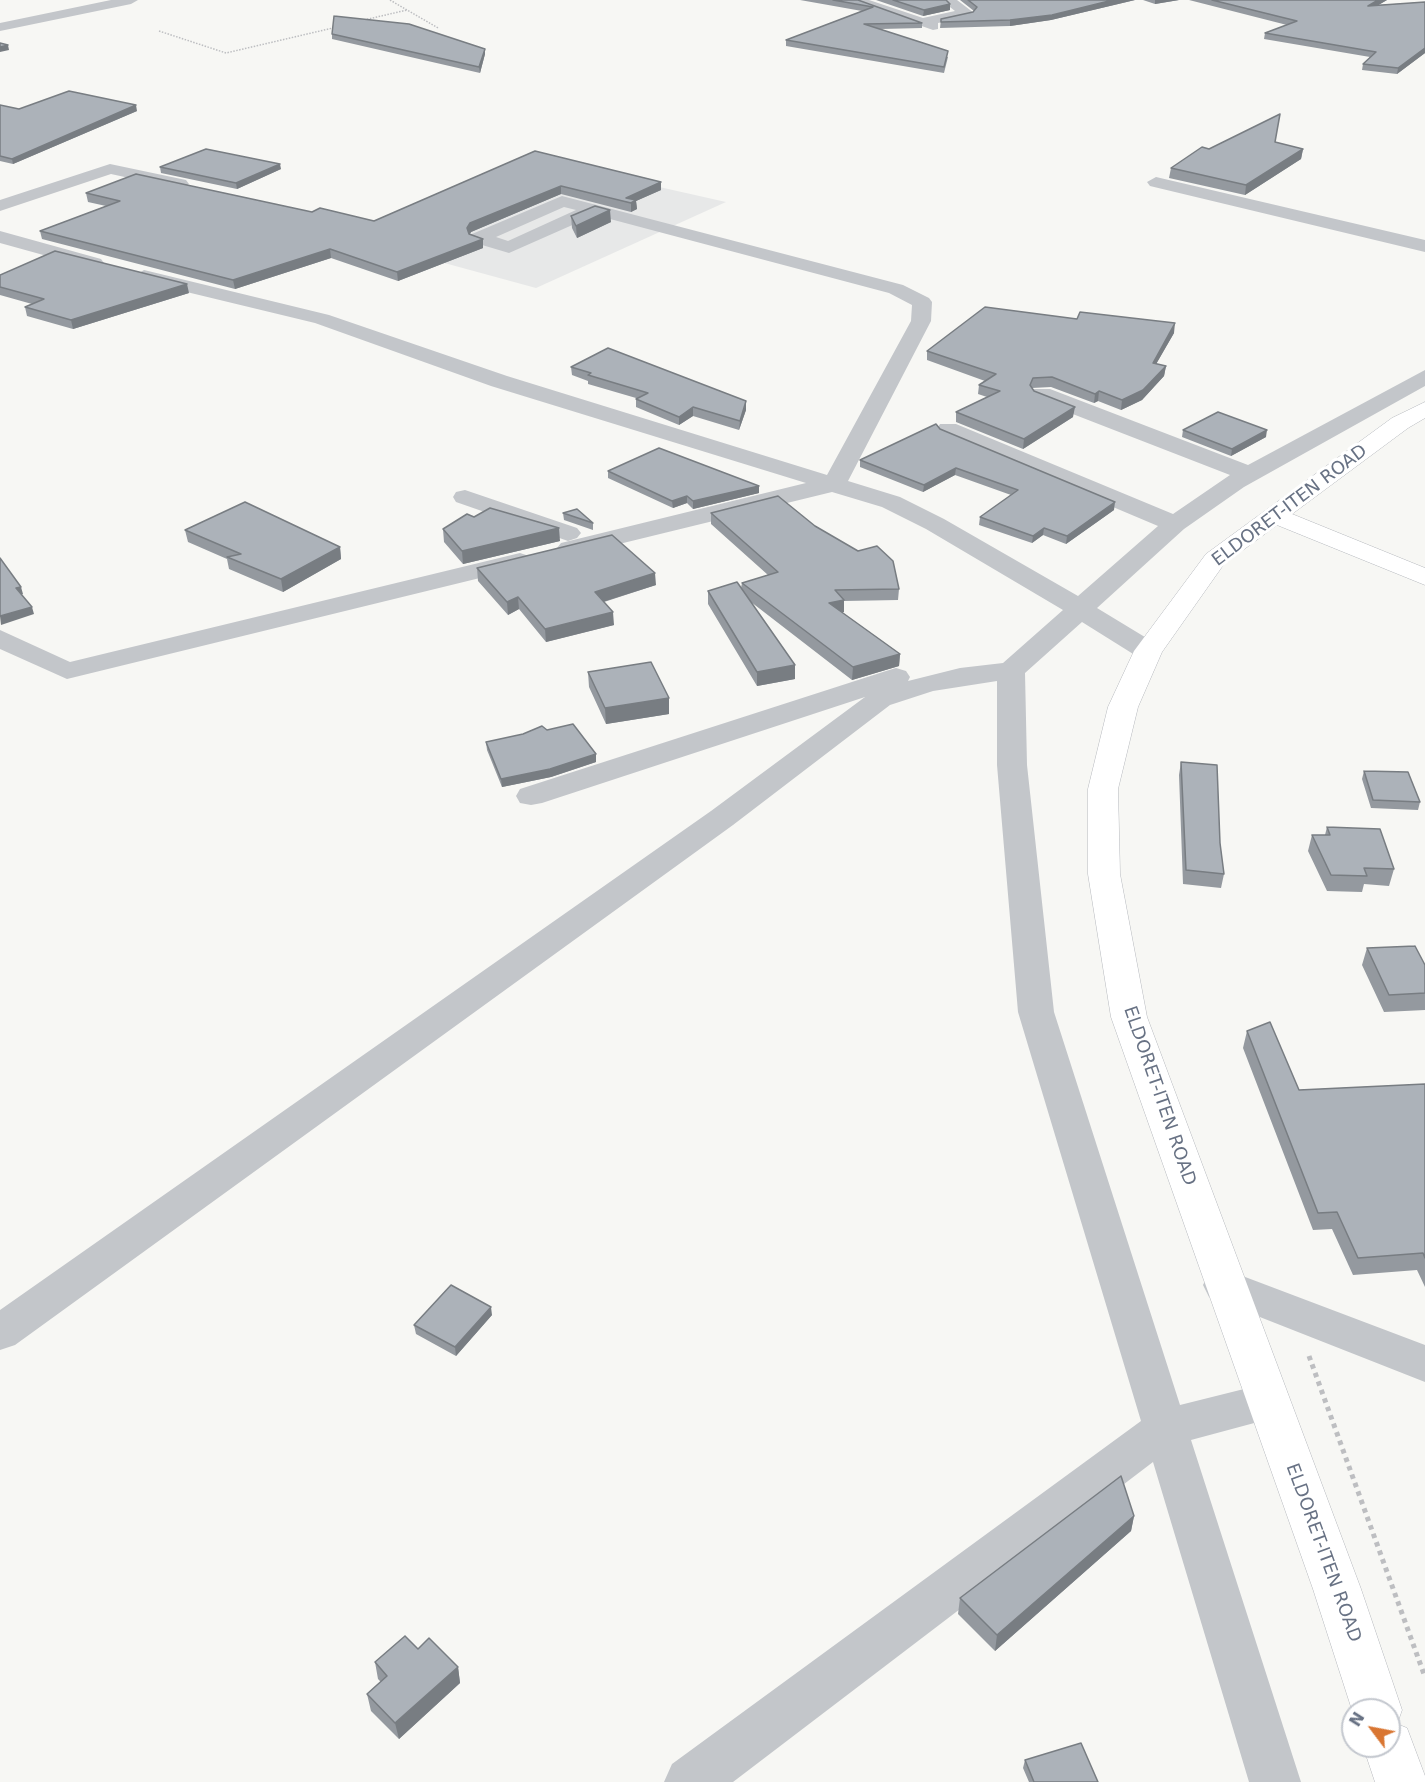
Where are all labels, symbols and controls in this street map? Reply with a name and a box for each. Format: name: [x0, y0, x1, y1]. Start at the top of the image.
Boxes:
street label: ELDORET-ITEN ROAD: [1208, 441, 1372, 571]
street label: ELDORET-ITEN ROAD: [1118, 1003, 1200, 1189]
street label: ELDORET-ITEN ROAD: [1281, 1461, 1365, 1645]
north arrow: [1341, 1698, 1401, 1758]
text: N: [1345, 1709, 1369, 1730]

